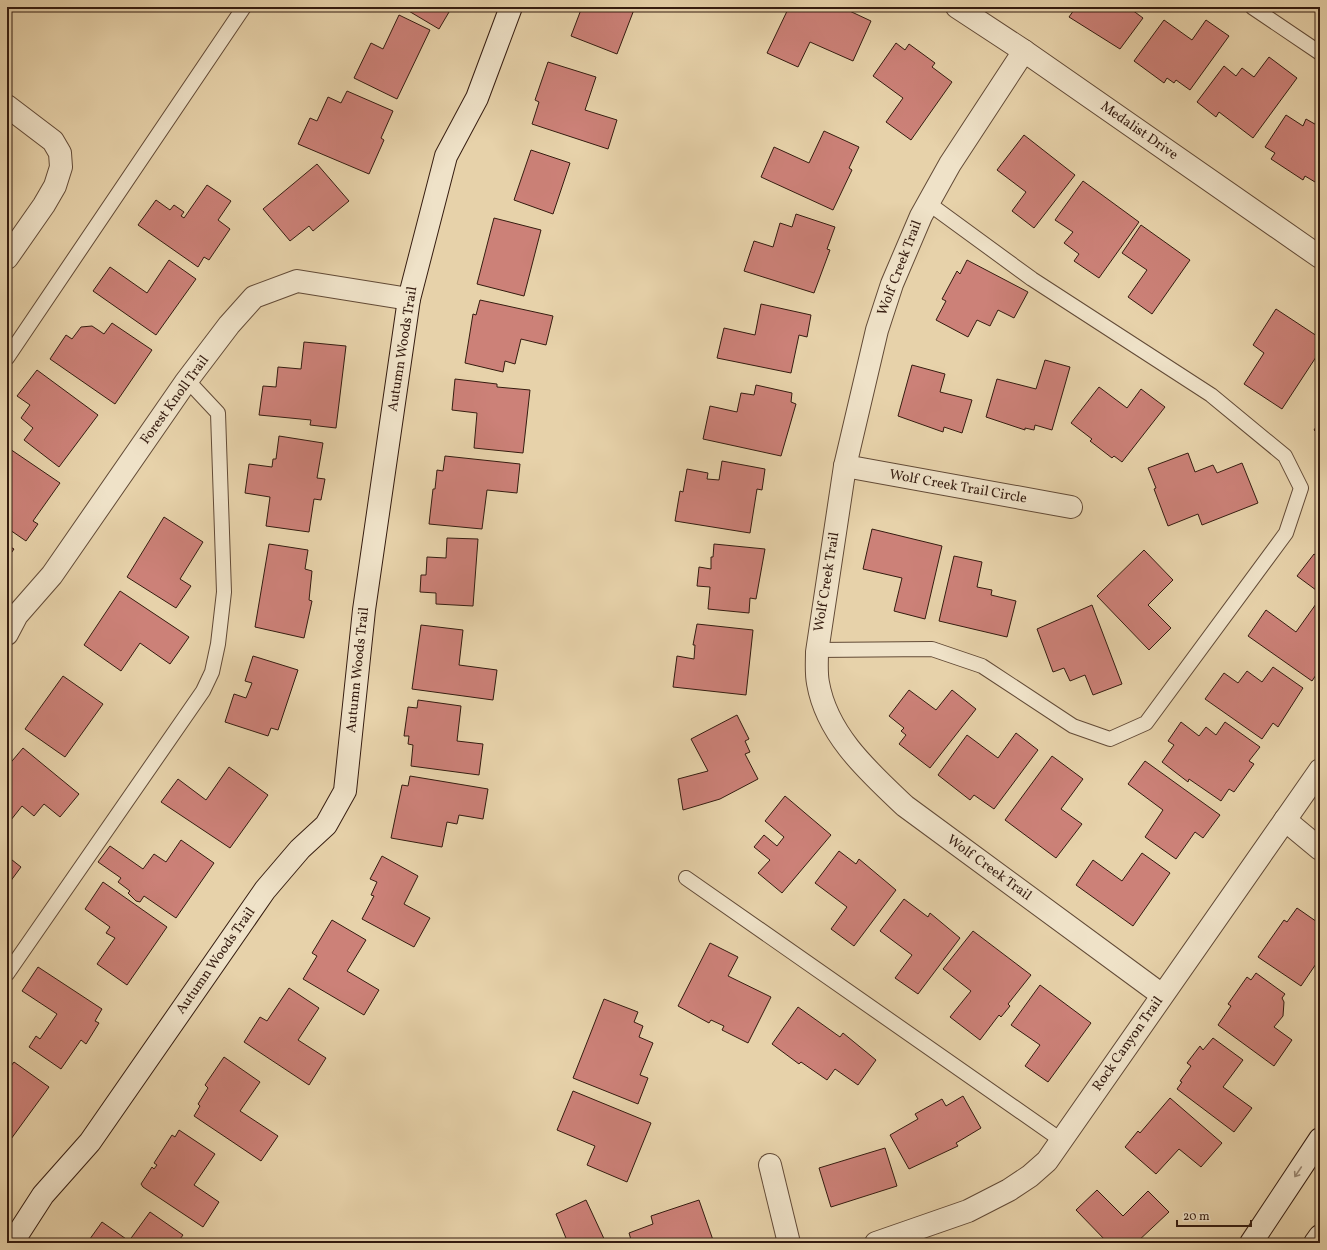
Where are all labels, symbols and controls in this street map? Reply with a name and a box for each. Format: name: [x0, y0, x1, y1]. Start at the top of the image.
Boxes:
street label: Medalist Drive: [1096, 97, 1182, 165]
street label: Wolf Creek Trail: [873, 218, 927, 318]
street label: Autumn Woods Trail: [384, 285, 422, 413]
street label: Forest Knoll Trail: [136, 352, 214, 448]
street label: Wolf Creek Trail Circle: [888, 466, 1029, 509]
street label: Wolf Creek Trail: [810, 531, 844, 633]
street label: Autumn Woods Trail: [342, 606, 374, 734]
street label: Wolf Creek Trail: [943, 831, 1035, 905]
street label: Autumn Woods Trail: [172, 904, 260, 1018]
street label: Rock Canyon Trail: [1088, 993, 1168, 1095]
one-way arrow: [1294, 1166, 1302, 1177]
scale bar: [1177, 1202, 1251, 1228]
text: 20 m: [1183, 1209, 1210, 1225]

